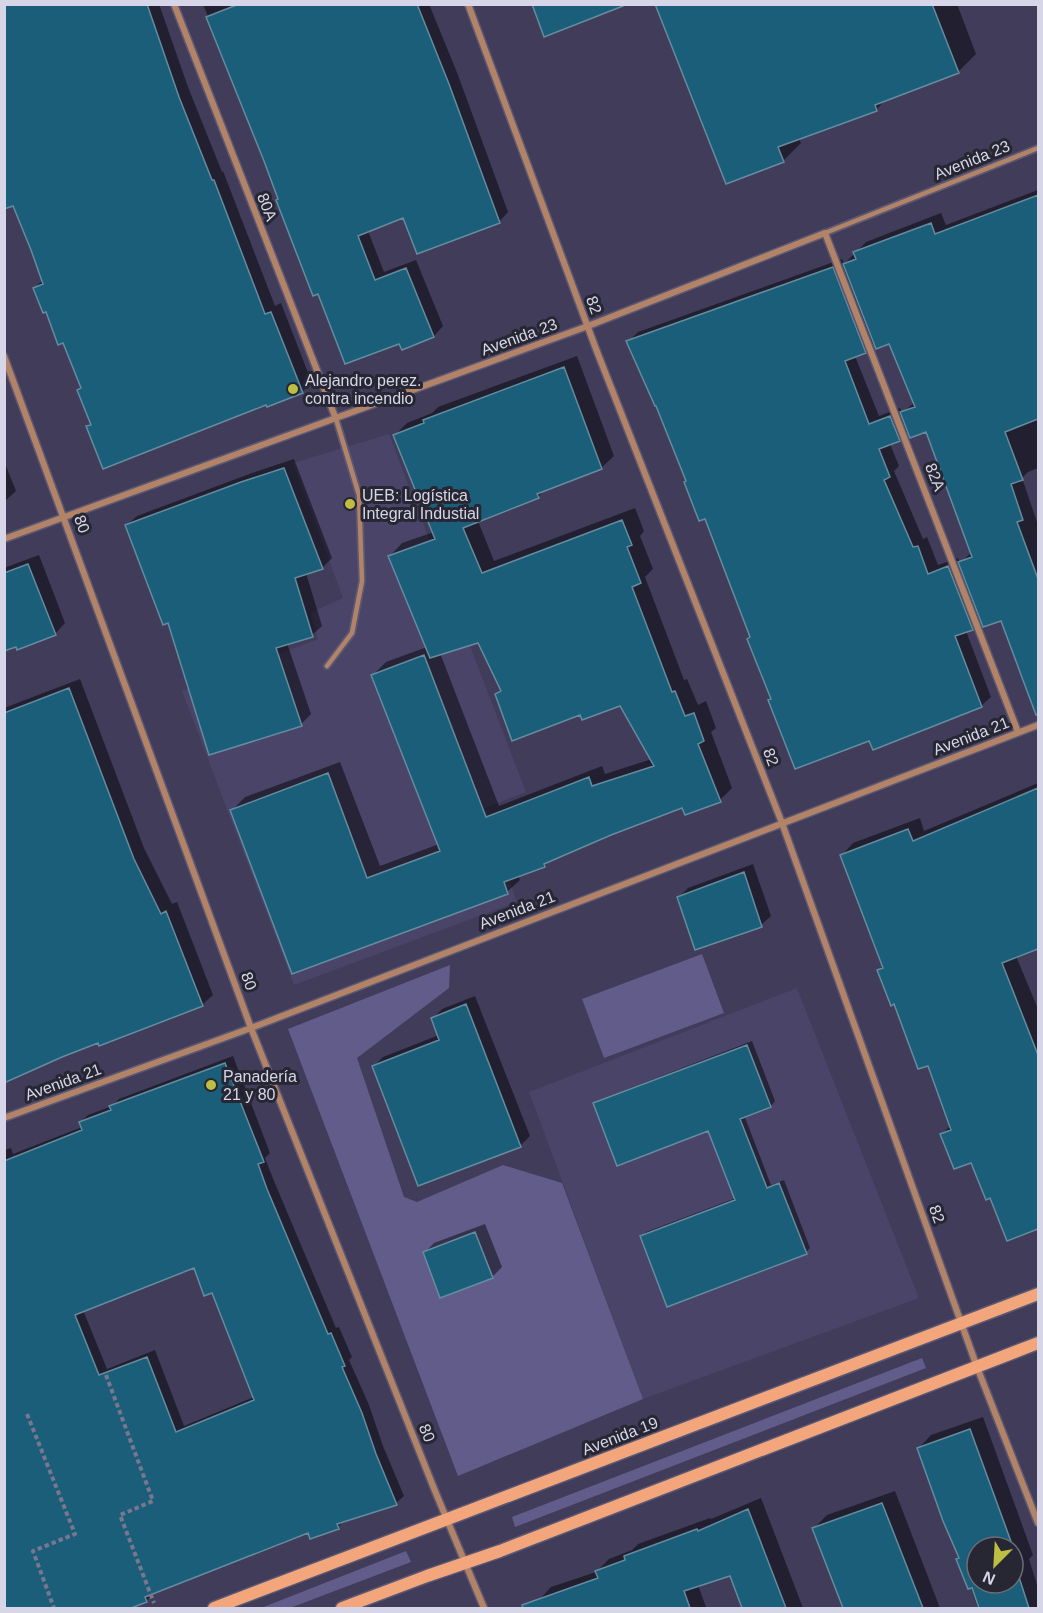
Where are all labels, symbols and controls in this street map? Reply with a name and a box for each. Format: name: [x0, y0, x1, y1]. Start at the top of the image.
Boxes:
street label: Avenida 23: [932, 137, 1012, 183]
street label: 80A: [254, 191, 280, 224]
street label: 82: [583, 294, 605, 316]
street label: Avenida 23: [479, 315, 559, 359]
place label: Alejandro perez. contra incendio: [305, 372, 422, 407]
marker: Alejandro perez. contra incendio: [286, 382, 300, 396]
street label: 82A: [922, 461, 948, 494]
place label: UEB: Logística Integral Industial: [362, 487, 479, 522]
marker: UEB: Logística Integral Industial: [343, 497, 357, 511]
street label: 80: [71, 513, 93, 535]
street label: Avenida 21: [931, 714, 1011, 758]
street label: 82: [760, 746, 782, 768]
street label: Avenida 21: [477, 888, 557, 932]
street label: 80: [238, 970, 260, 992]
street label: Avenida 21: [23, 1060, 103, 1104]
place label: Panadería 21 y 80: [223, 1068, 297, 1103]
marker: Panadería 21 y 80: [204, 1078, 218, 1092]
street label: 82: [926, 1203, 948, 1225]
street label: Avenida 19: [580, 1414, 660, 1458]
street label: 80: [416, 1422, 438, 1445]
north arrow: [965, 1535, 1025, 1595]
text: N: [980, 1568, 998, 1588]

